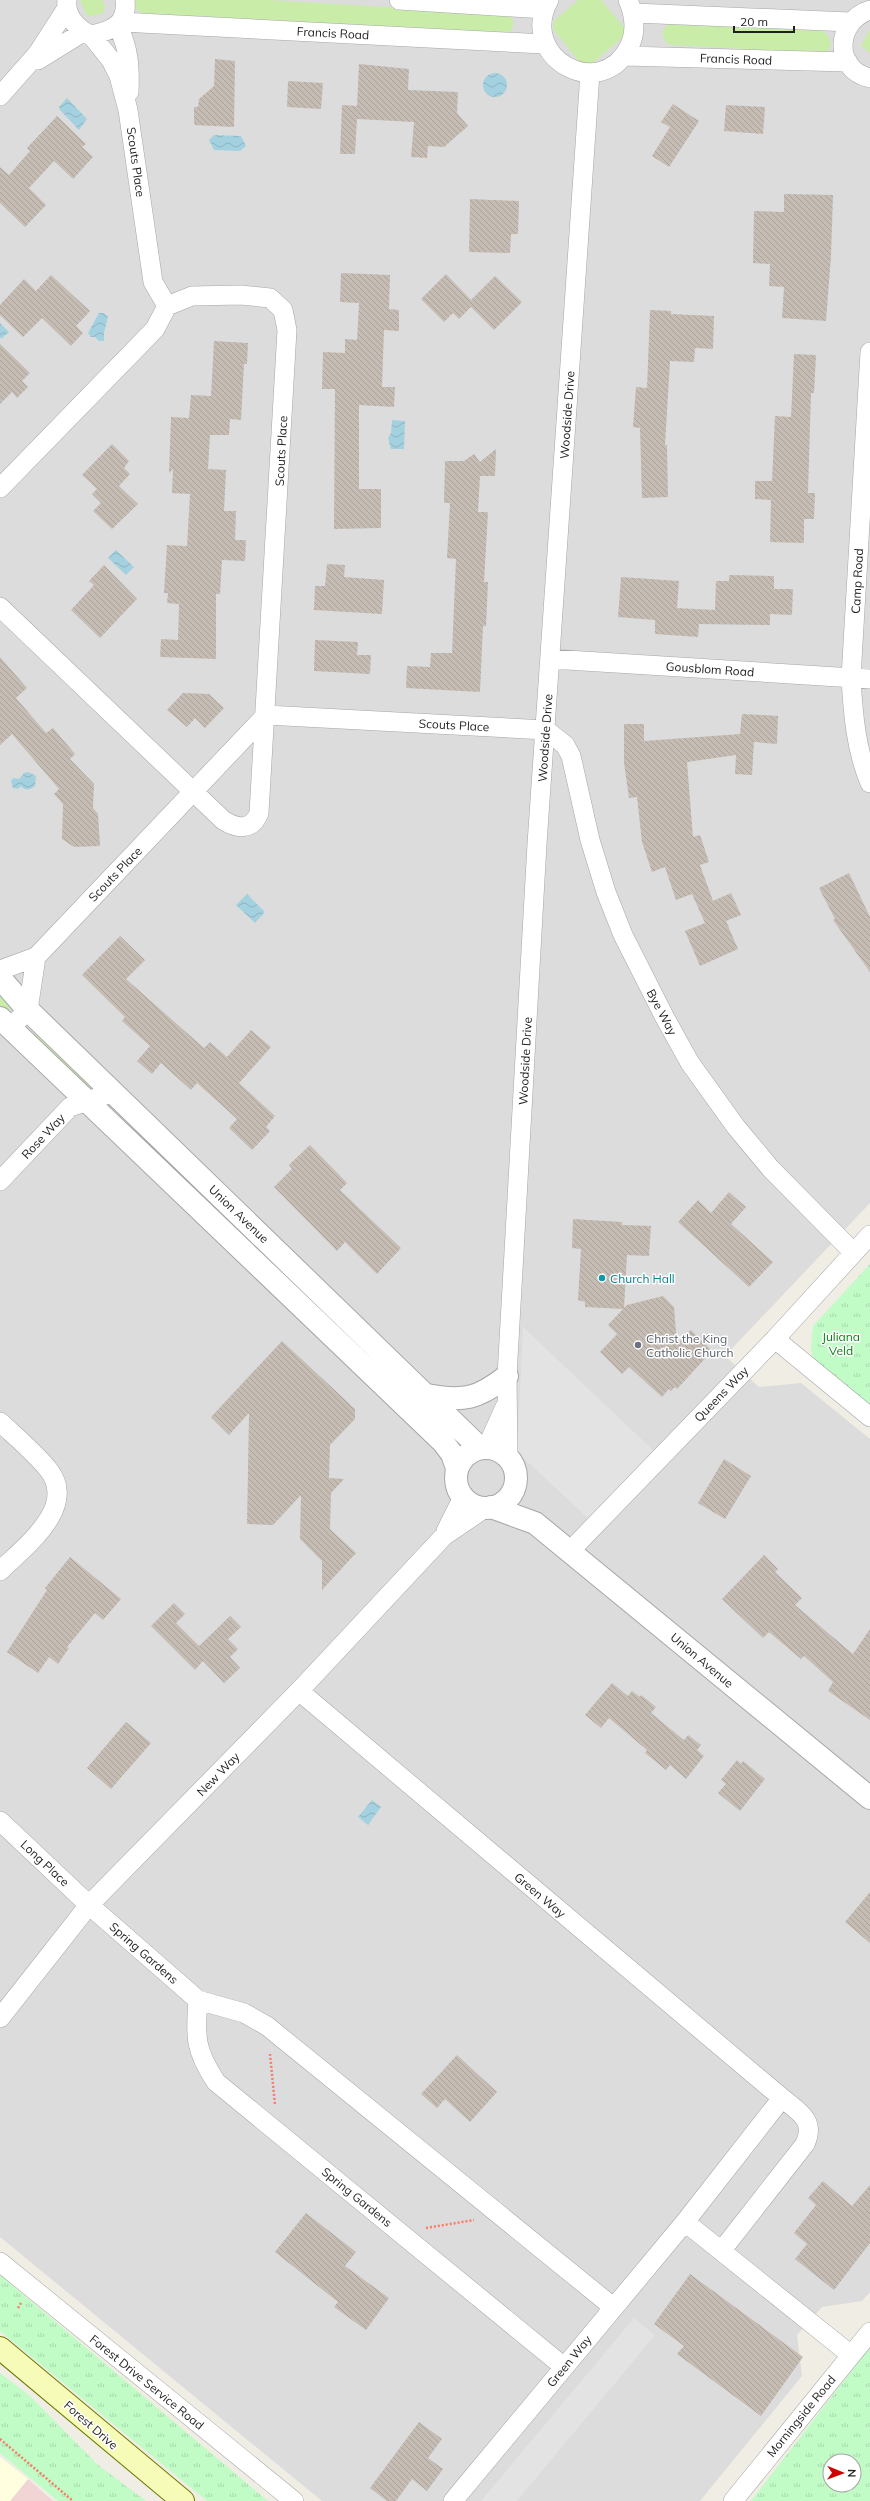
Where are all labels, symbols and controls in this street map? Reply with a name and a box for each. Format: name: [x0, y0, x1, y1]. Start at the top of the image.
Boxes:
scale bar: [734, 8, 794, 34]
text: 20 m: [740, 14, 768, 29]
street label: Francis Road: [296, 24, 370, 42]
street label: Francis Road: [700, 50, 772, 68]
street label: Scouts Place: [124, 126, 148, 198]
street label: Woodside Drive: [556, 370, 578, 460]
street label: Scouts Place: [272, 415, 290, 487]
street label: Camp Road: [848, 548, 866, 614]
street label: Gousblom Road: [665, 658, 755, 680]
street label: Woodside Drive: [534, 693, 556, 783]
street label: Scouts Place: [418, 716, 490, 734]
street label: Scouts Place: [85, 843, 145, 905]
street label: Bye Way: [644, 986, 681, 1038]
street label: Woodside Drive: [515, 1017, 535, 1105]
street label: Rose Way: [18, 1110, 68, 1162]
street label: Union Avenue: [206, 1182, 272, 1246]
place label: Church Hall: [610, 1271, 675, 1286]
marker: Church Hall: [597, 1273, 607, 1283]
park label: Juliana Veld: [822, 1329, 860, 1358]
place label: Christ the King Catholic Church: [646, 1331, 734, 1360]
marker: Christ the King Catholic Church: [633, 1340, 643, 1350]
street label: Queens Way: [691, 1363, 752, 1425]
street label: Union Avenue: [668, 1629, 736, 1691]
street label: New Way: [193, 1749, 243, 1799]
street label: Long Place: [18, 1837, 72, 1889]
street label: Green Way: [511, 1869, 569, 1921]
street label: Spring Gardens: [107, 1919, 181, 1987]
street label: Spring Gardens: [319, 2164, 395, 2230]
street label: Forest Drive Service Road: [87, 2332, 207, 2432]
street label: Green Way: [544, 2332, 595, 2390]
street label: Morningside Road: [763, 2372, 839, 2460]
street label: Forest Drive: [61, 2398, 121, 2452]
north arrow: [822, 2453, 862, 2493]
text: N: [845, 2469, 859, 2477]

